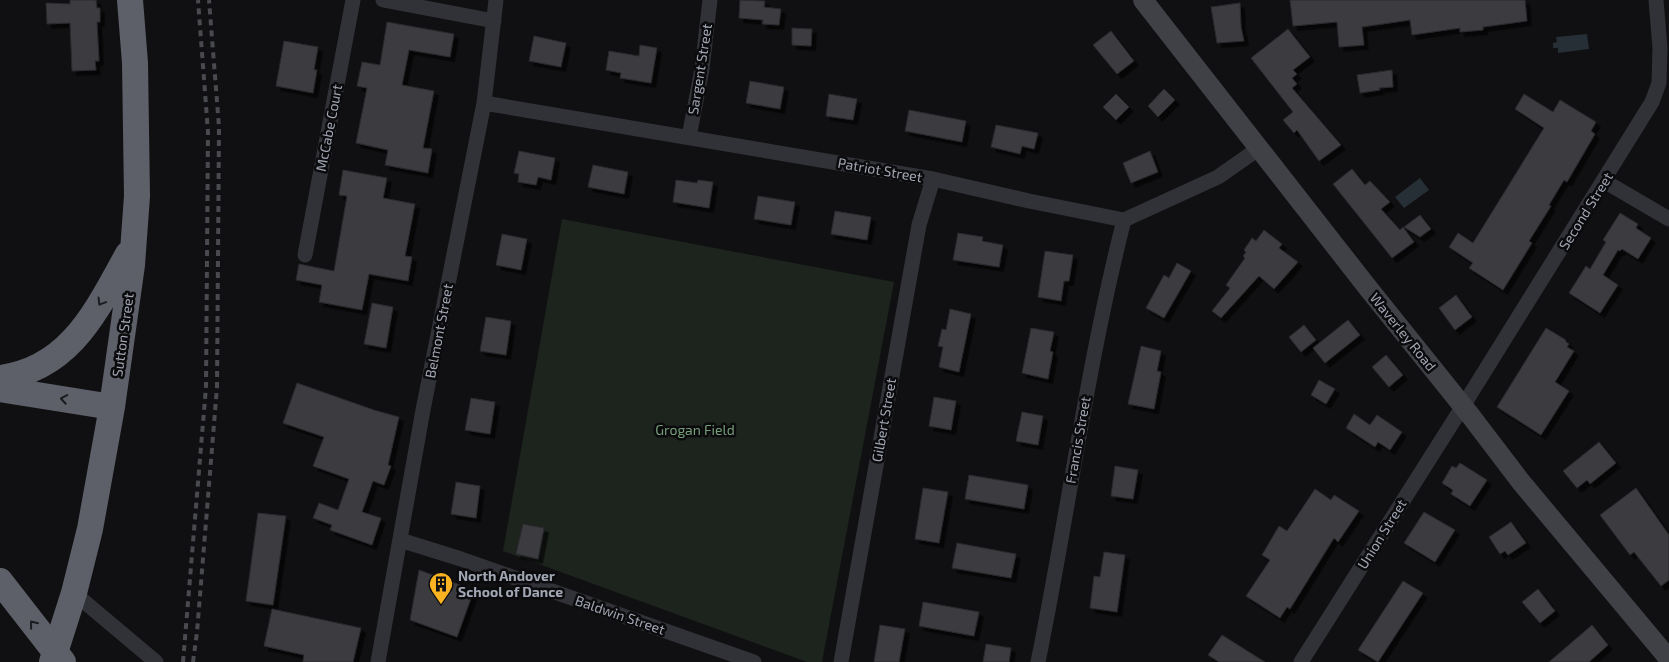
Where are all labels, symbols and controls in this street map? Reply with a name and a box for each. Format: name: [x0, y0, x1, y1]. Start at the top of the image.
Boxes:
street label: Sargent Street: [684, 22, 715, 116]
street label: McCabe Court: [312, 83, 345, 173]
street label: Patriot Street: [836, 154, 924, 185]
street label: Second Street: [1555, 169, 1616, 253]
street label: Belmont Street: [421, 282, 456, 380]
street label: Waverley Road: [1367, 289, 1440, 374]
street label: Sutton Street: [108, 292, 137, 378]
one-way arrow: [97, 296, 107, 305]
street label: Gilbert Street: [868, 377, 899, 463]
one-way arrow: [60, 394, 68, 404]
street label: Francis Street: [1061, 395, 1094, 485]
park label: Grogan Field: [655, 421, 735, 438]
street label: Union Street: [1353, 496, 1410, 572]
place label: North Andover School of Dance: [458, 567, 563, 600]
building icon: North Andover School of Dance: [428, 571, 454, 605]
street label: Baldwin Street: [573, 591, 667, 638]
one-way arrow: [30, 620, 39, 629]

